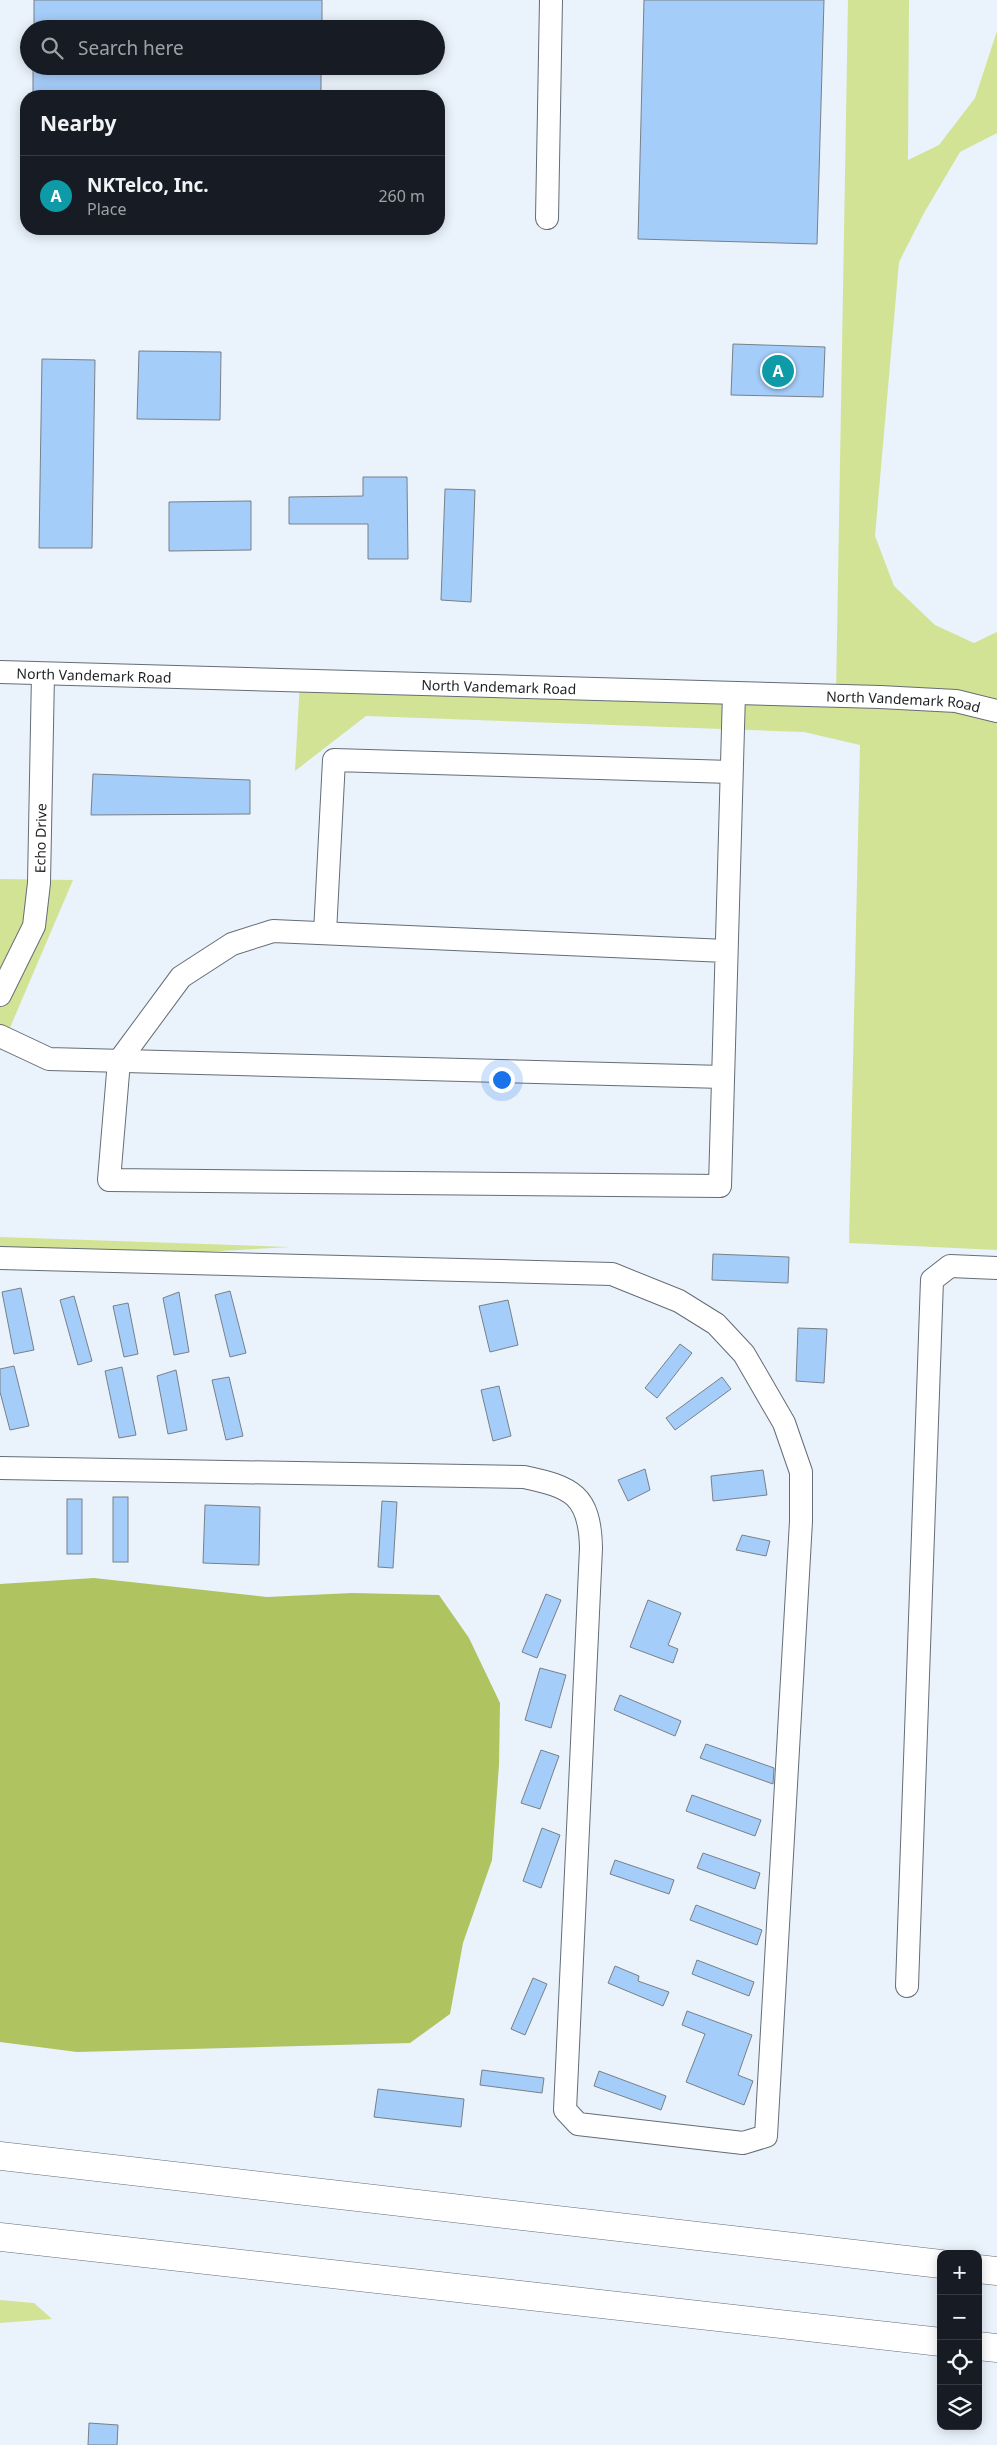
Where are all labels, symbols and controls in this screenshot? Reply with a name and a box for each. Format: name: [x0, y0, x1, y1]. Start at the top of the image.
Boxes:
search box: [20, 20, 445, 75]
icon: search: [38, 34, 66, 62]
text: Search here: [78, 35, 184, 61]
text: Nearby: [40, 109, 116, 137]
text: NKTelco, Inc.: [87, 172, 209, 198]
text: A: [50, 185, 62, 207]
text: 260 m: [378, 185, 425, 207]
text: Place: [87, 198, 127, 220]
pin: A: [762, 352, 794, 390]
street label: North Vandemark Road: [16, 663, 172, 686]
street label: North Vandemark Road: [421, 674, 577, 698]
street label: North Vandemark Road: [826, 686, 983, 716]
street label: Echo Drive: [30, 803, 50, 873]
your location: [489, 1067, 515, 1093]
map controls: [937, 2250, 982, 2430]
button: +: [937, 2250, 982, 2295]
button: −: [937, 2295, 982, 2340]
button: locate: [937, 2340, 982, 2385]
button: layers: [937, 2385, 982, 2430]

